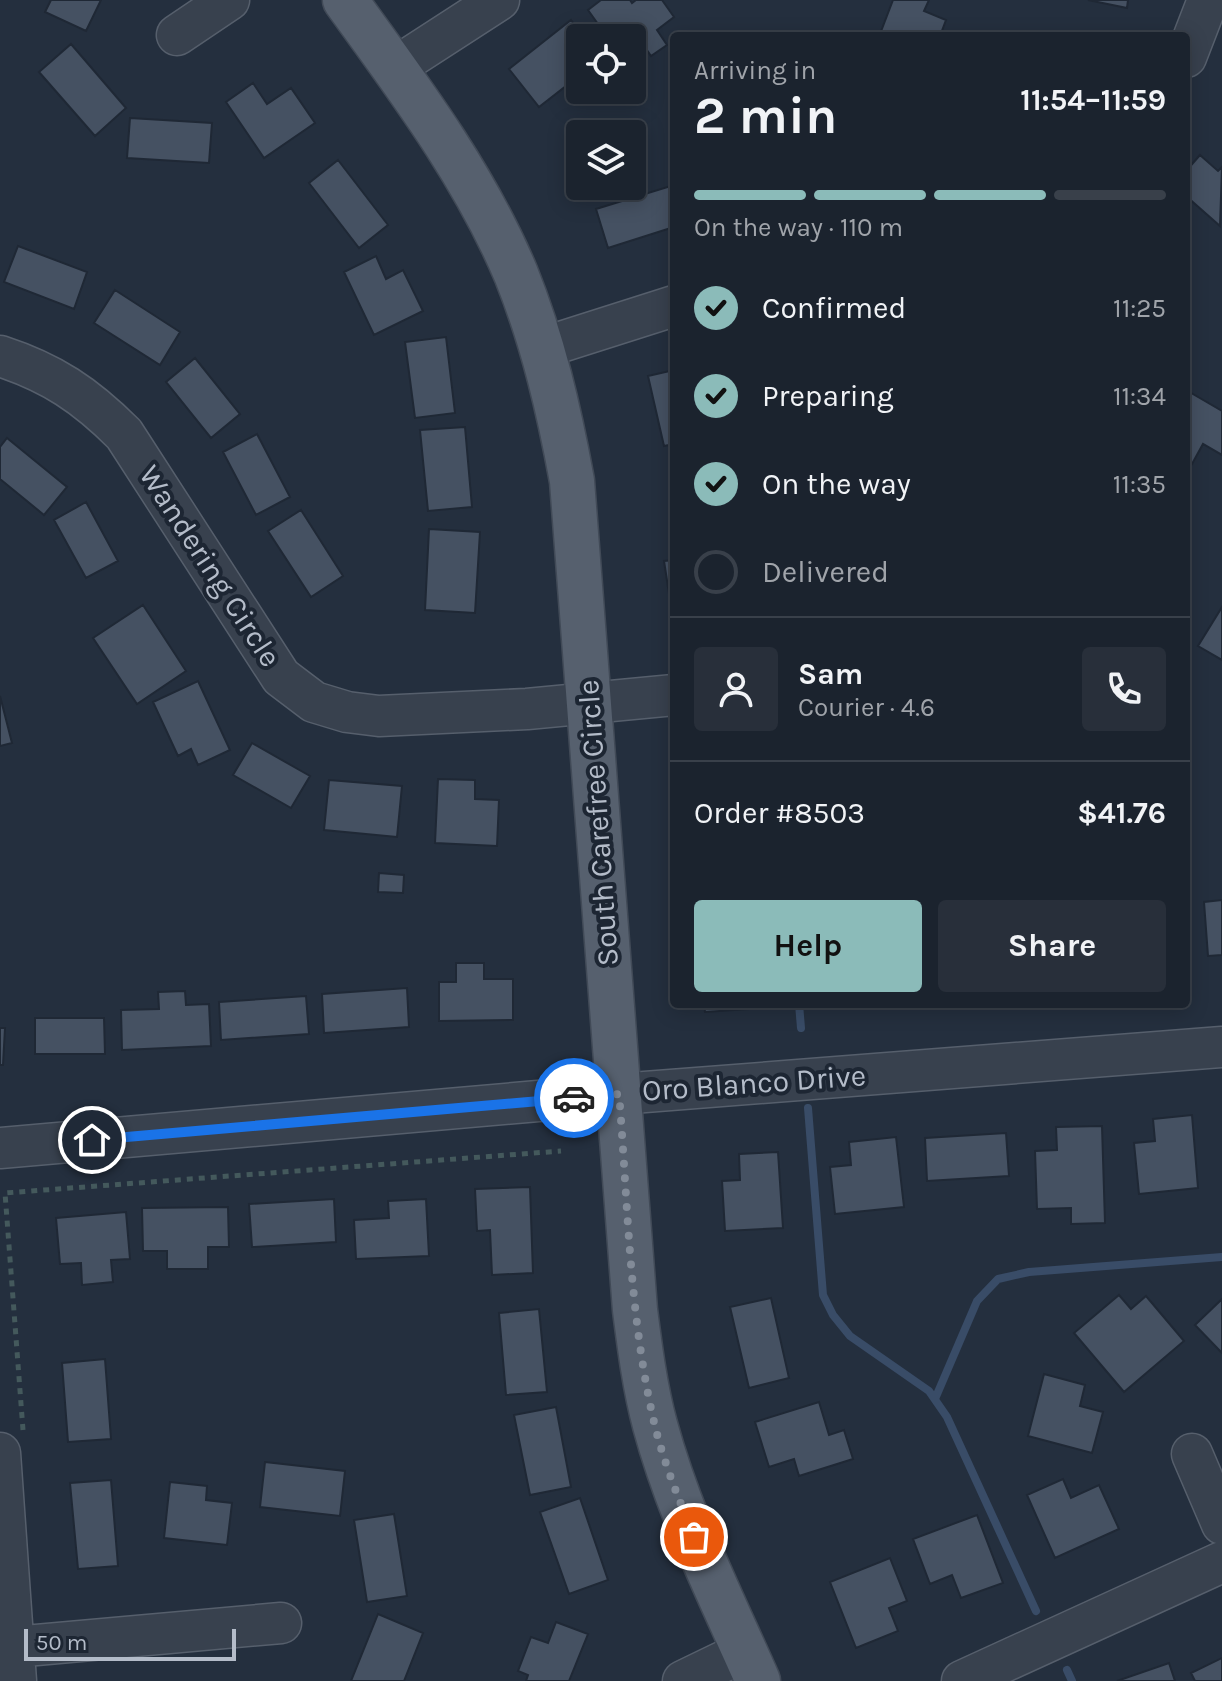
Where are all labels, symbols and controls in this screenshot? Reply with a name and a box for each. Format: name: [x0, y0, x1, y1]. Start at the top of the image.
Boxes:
map controls: [566, 24, 646, 200]
button: locate: [566, 24, 646, 104]
text: Arriving in: [694, 55, 816, 86]
text: 11:54–11:59: [1020, 82, 1166, 118]
text: 2 min: [694, 85, 837, 146]
button: layers: [566, 120, 646, 200]
text: On the way · 110 m: [694, 212, 903, 243]
icon: check: [694, 286, 738, 330]
text: Confirmed: [762, 290, 906, 326]
text: 11:25: [1113, 293, 1166, 324]
icon: check: [694, 374, 738, 418]
text: Preparing: [762, 378, 894, 414]
text: 11:34: [1113, 381, 1166, 412]
street label: Wandering Circle: [131, 458, 289, 674]
icon: check: [694, 462, 738, 506]
text: On the way: [762, 466, 911, 502]
text: 11:35: [1113, 469, 1166, 500]
text: Delivered: [762, 554, 889, 590]
button: person: [694, 647, 778, 731]
button: phone: [1082, 647, 1166, 731]
text: Sam: [798, 656, 863, 692]
street label: South Carefree Circle: [570, 679, 626, 967]
text: Courier · 4.6: [798, 692, 935, 723]
text: Order #8503: [694, 795, 865, 831]
text: $41.76: [1077, 795, 1166, 831]
button: Help: [694, 900, 922, 992]
button: Share: [938, 900, 1166, 992]
street label: Oro Blanco Drive: [641, 1057, 867, 1109]
courier: [534, 1058, 614, 1138]
icon: car: [552, 1076, 596, 1120]
pin: [58, 1106, 126, 1174]
icon: home: [70, 1118, 114, 1162]
pin: [660, 1503, 728, 1571]
icon: bag: [672, 1515, 716, 1559]
scale bar: [24, 1625, 236, 1661]
text: 50 m: [36, 1630, 87, 1656]

